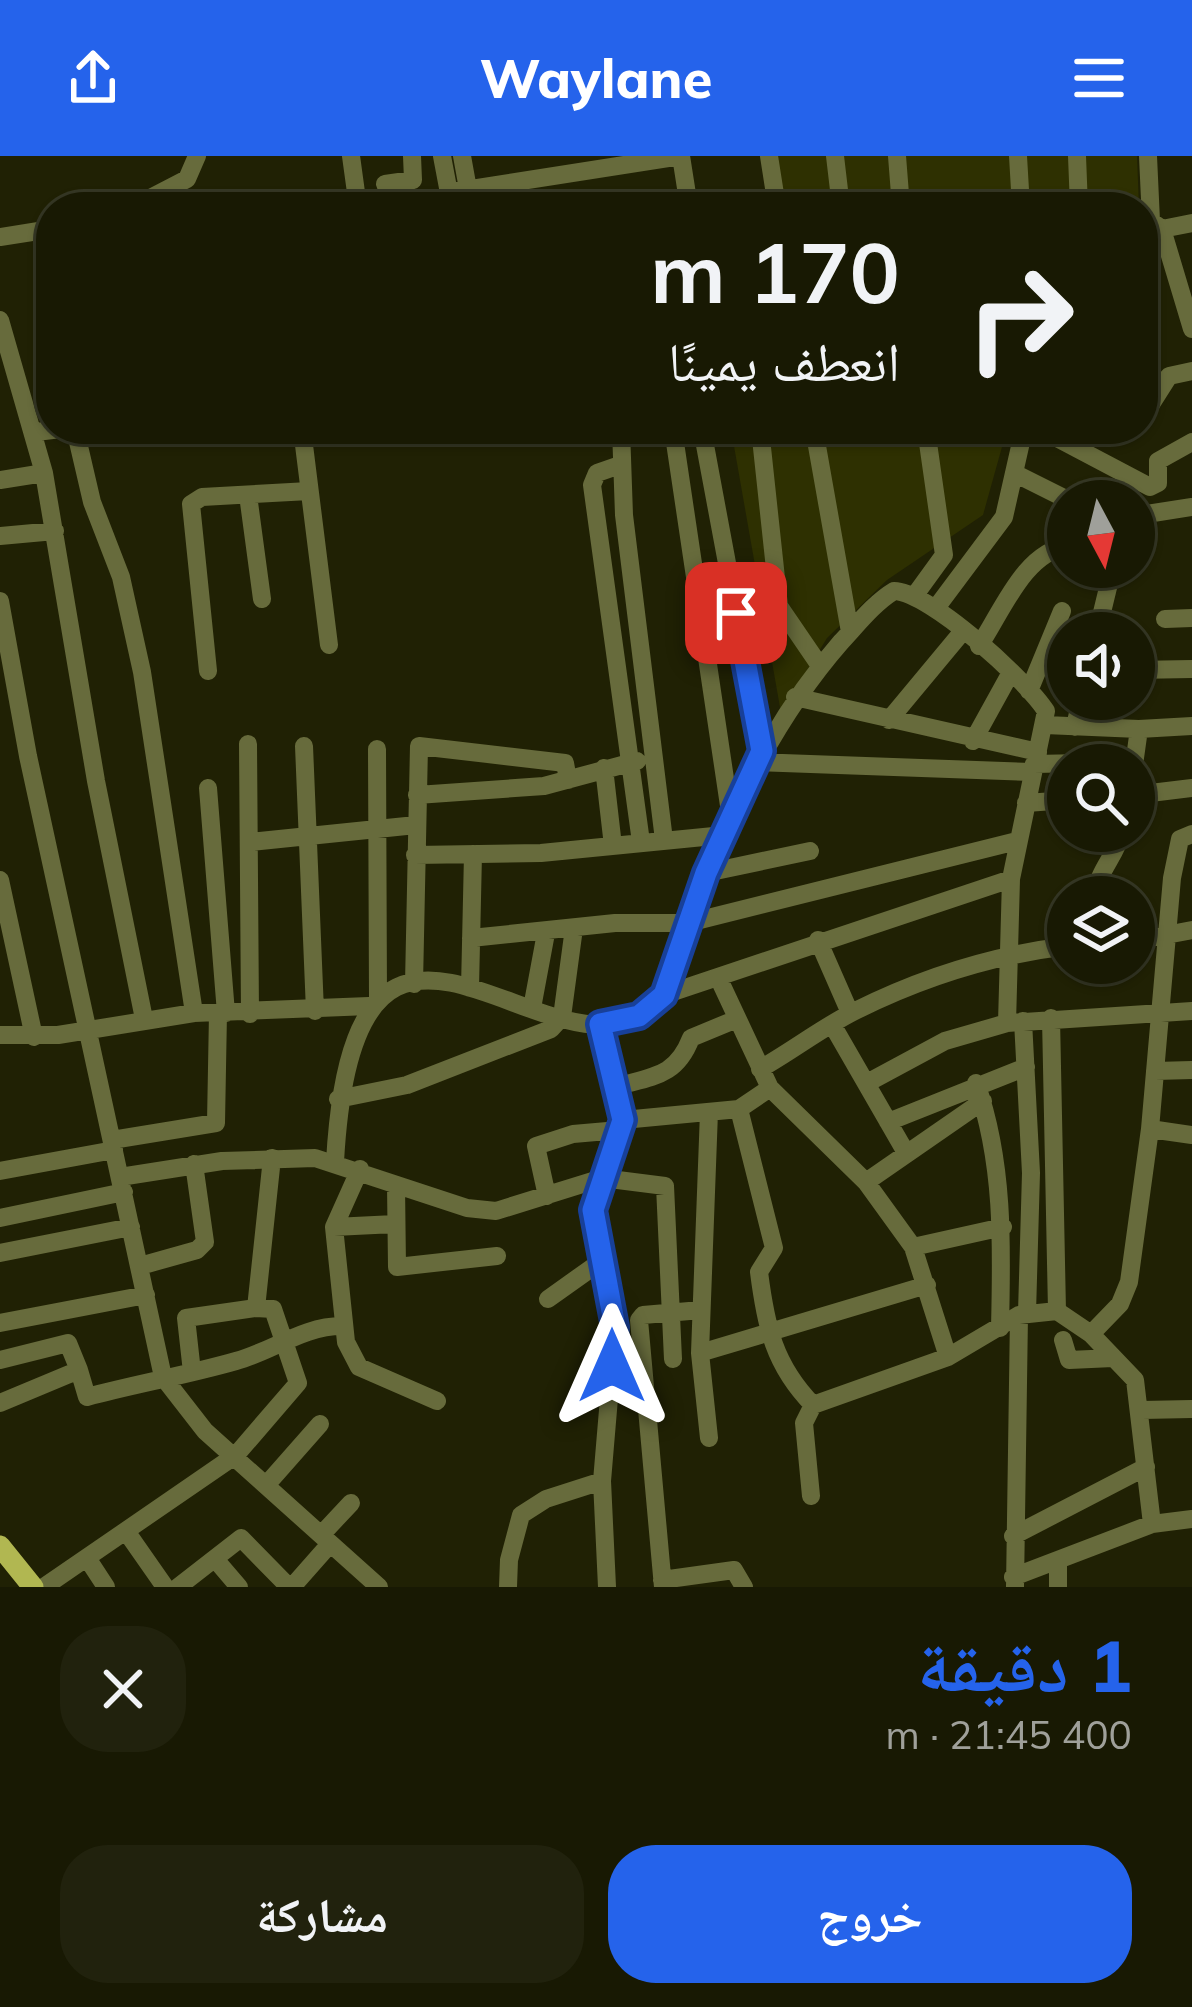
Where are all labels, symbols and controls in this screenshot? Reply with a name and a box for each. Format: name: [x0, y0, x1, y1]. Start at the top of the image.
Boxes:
text: Waylane: [480, 44, 712, 112]
icon: share: [60, 45, 126, 111]
icon: menu: [1066, 45, 1132, 111]
text: 170 m: [650, 219, 900, 324]
icon: right: [942, 240, 1098, 396]
text: انعطف يمينًا: [668, 327, 900, 395]
north arrow: [1047, 480, 1155, 588]
map controls: [1047, 480, 1155, 984]
pin: [685, 562, 787, 664]
icon: arrive: [703, 580, 769, 646]
button: sound: [1047, 612, 1155, 720]
button: search: [1047, 744, 1155, 852]
button: layers: [1047, 876, 1155, 984]
position arrow: [549, 1303, 675, 1429]
text: 1 دقيقة: [917, 1620, 1132, 1710]
button: close: [60, 1626, 186, 1752]
text: 400 m · 21:45: [886, 1710, 1132, 1759]
button: مشاركة: [60, 1845, 584, 1983]
button: خروج: [608, 1845, 1132, 1983]

